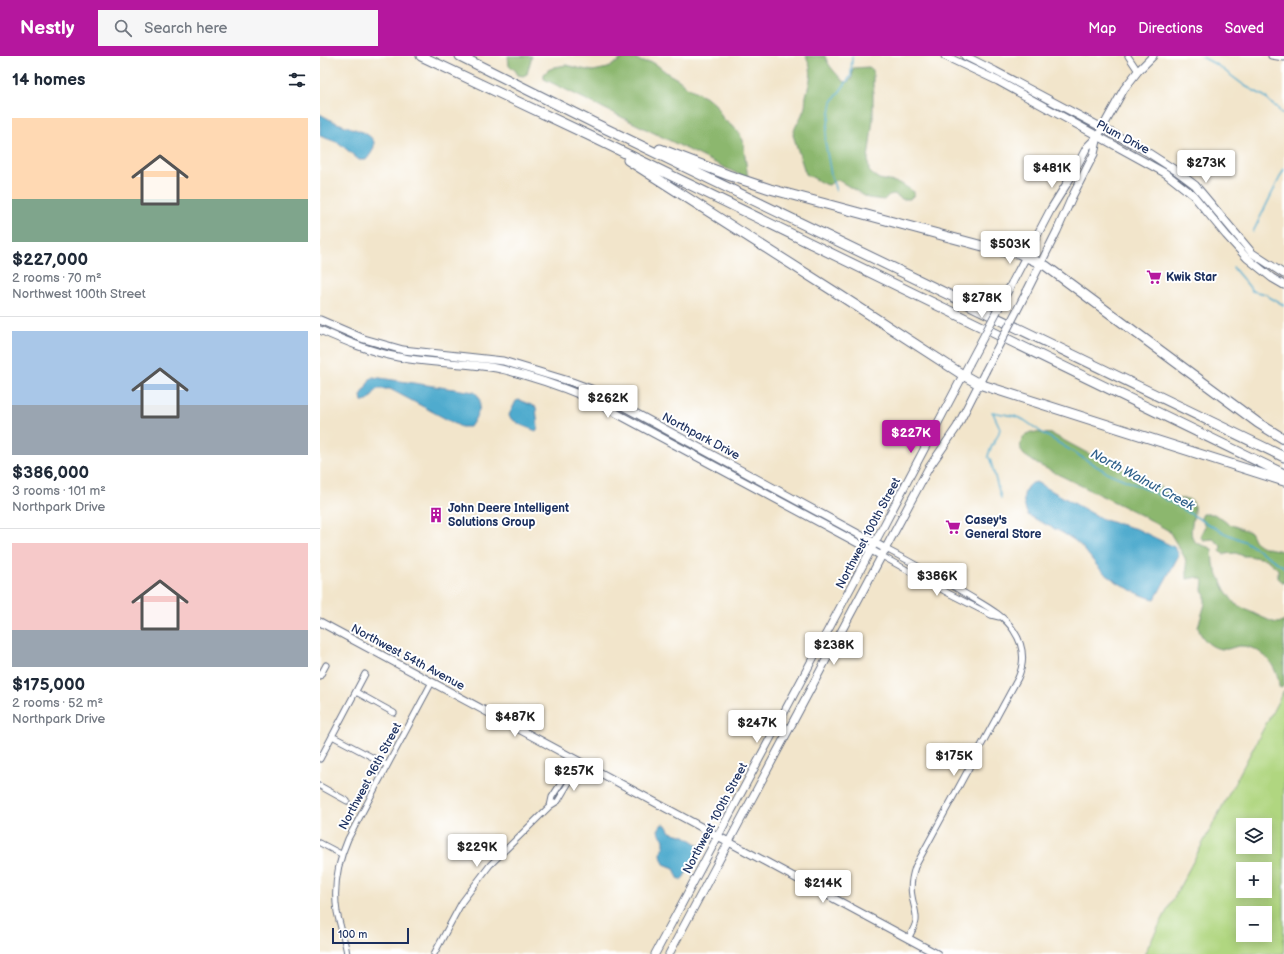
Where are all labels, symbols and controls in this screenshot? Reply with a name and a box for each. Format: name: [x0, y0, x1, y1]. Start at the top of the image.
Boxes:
search box: [98, 10, 378, 46]
text: Nestly: [20, 17, 74, 40]
icon: search: [112, 17, 134, 39]
text: Search here: [144, 19, 227, 38]
text: Map: [1088, 20, 1116, 37]
text: Directions: [1138, 20, 1203, 37]
text: Saved: [1225, 20, 1264, 37]
icon: filters: [286, 69, 308, 91]
text: 14 homes: [12, 70, 85, 90]
street label: Plum Drive: [1094, 117, 1152, 158]
icon: home: [124, 144, 196, 216]
pin: $273K: [1178, 150, 1234, 184]
pin: $481K: [1024, 155, 1080, 189]
text: $273K: [1186, 155, 1226, 171]
text: $481K: [1033, 160, 1071, 176]
pin: $503K: [982, 231, 1038, 265]
text: $503K: [990, 236, 1030, 252]
text: $227,000: [12, 250, 88, 270]
supermarket icon: Kwik Star: [1145, 268, 1163, 286]
text: 2 rooms · 70 m²: [12, 270, 102, 286]
place label: Kwik Star: [1166, 270, 1217, 285]
pin: $278K: [954, 285, 1010, 319]
text: Northwest 100th Street: [12, 286, 146, 302]
text: $278K: [962, 290, 1002, 306]
icon: home: [124, 357, 196, 429]
pin: $262K: [580, 385, 636, 419]
text: $262K: [588, 390, 628, 406]
street label: Northpark Drive: [659, 410, 742, 463]
pin: $227K: [883, 420, 939, 454]
text: $227K: [891, 425, 931, 441]
water label: North Walnut Creek: [1088, 446, 1198, 514]
text: $386,000: [12, 463, 89, 483]
street label: Northwest 100th Street: [833, 475, 904, 591]
text: 3 rooms · 101 m²: [12, 483, 106, 499]
text: Northpark Drive: [12, 499, 105, 515]
place label: John Deere Intelligent Solutions Group: [448, 501, 569, 530]
building icon: John Deere Intelligent Solutions Group: [427, 506, 445, 524]
place label: Casey's General Store: [965, 513, 1041, 542]
supermarket icon: Casey's General Store: [944, 518, 962, 536]
pin: $386K: [909, 563, 965, 597]
text: $386K: [917, 568, 957, 584]
icon: home: [124, 569, 196, 641]
street label: Northwest 54th Avenue: [348, 621, 467, 694]
pin: $238K: [806, 632, 862, 666]
text: $238K: [814, 637, 854, 653]
text: $175,000: [12, 675, 85, 695]
text: 2 rooms · 52 m²: [12, 695, 103, 711]
pin: $487K: [487, 704, 543, 738]
text: $487K: [495, 709, 535, 725]
pin: $247K: [729, 710, 785, 744]
text: Northpark Drive: [12, 711, 105, 727]
text: $247K: [737, 715, 777, 731]
street label: Northwest 96th Street: [336, 720, 405, 832]
pin: $175K: [926, 743, 982, 777]
text: $175K: [935, 748, 973, 764]
pin: $257K: [546, 758, 602, 792]
street label: Northwest 100th Street: [680, 760, 751, 876]
text: $257K: [554, 763, 594, 779]
map controls: [1236, 818, 1272, 942]
button: layers: [1236, 818, 1272, 854]
pin: $229K: [449, 834, 505, 868]
text: $229K: [457, 839, 497, 855]
button: +: [1236, 862, 1272, 898]
pin: $214K: [795, 870, 851, 904]
text: $214K: [804, 875, 842, 891]
button: −: [1236, 906, 1272, 942]
scale bar: [332, 926, 409, 945]
text: 100 m: [338, 928, 367, 941]

